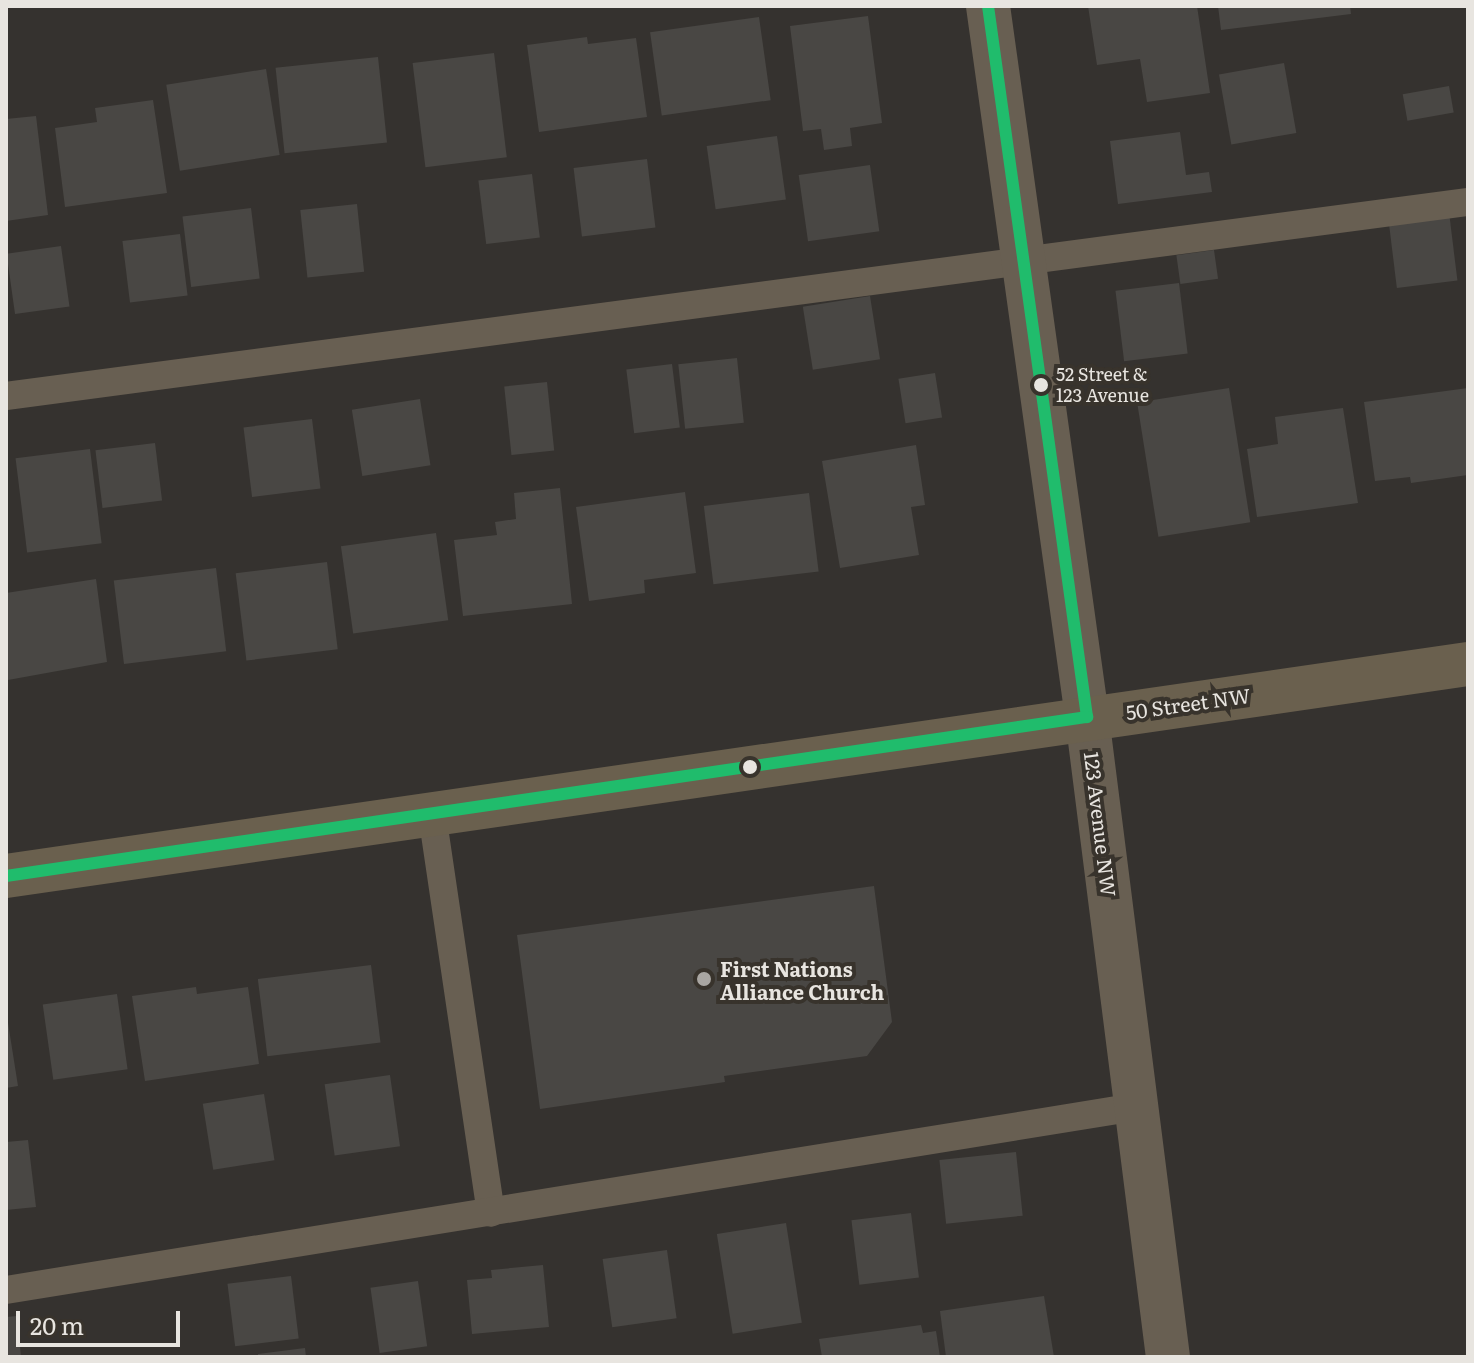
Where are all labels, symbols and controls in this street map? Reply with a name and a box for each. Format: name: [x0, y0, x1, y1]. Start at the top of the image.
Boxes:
place label: 52 Street & 123 Avenue: [1056, 364, 1149, 406]
marker: 52 Street & 123 Avenue: [1033, 377, 1049, 393]
street label: 50 Street NW: [1124, 682, 1252, 724]
street label: 123 Avenue NW: [1080, 750, 1122, 898]
unlabelled marker: [742, 759, 758, 775]
place label: First Nations Alliance Church: [720, 956, 884, 1003]
marker: First Nations Alliance Church: [695, 970, 713, 988]
scale bar: [20, 1295, 184, 1345]
text: 20 m: [30, 1307, 84, 1342]

